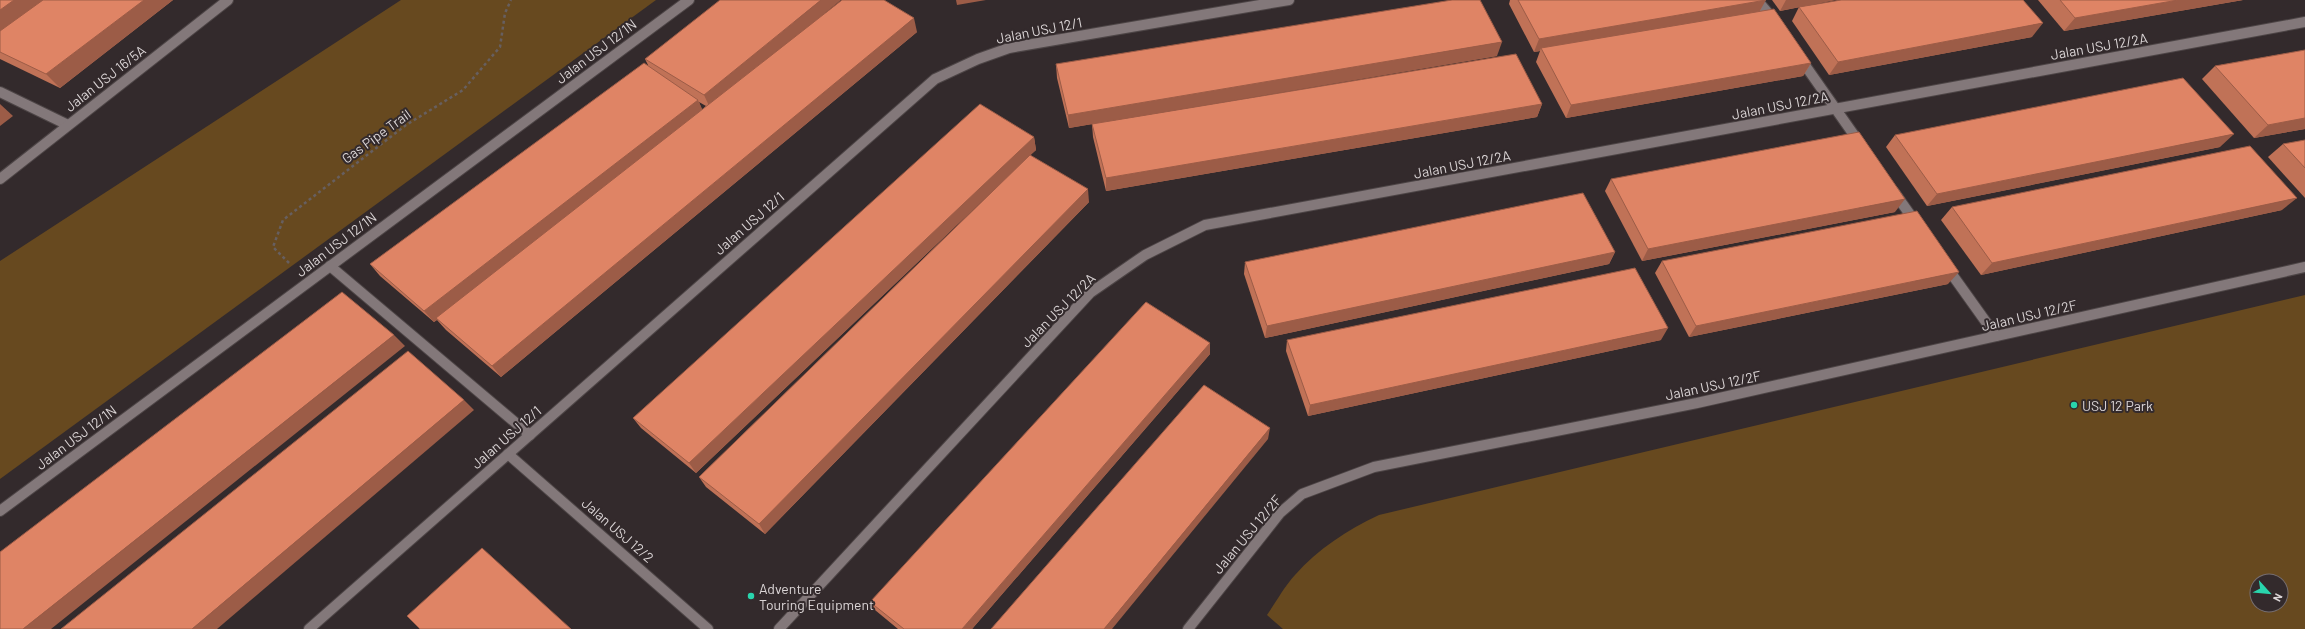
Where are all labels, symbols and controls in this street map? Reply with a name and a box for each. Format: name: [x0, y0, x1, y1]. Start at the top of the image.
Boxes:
street label: Jalan USJ 12/1: [995, 13, 1083, 47]
street label: Jalan USJ 12/1N: [552, 15, 640, 87]
street label: Jalan USJ 12/2A: [2049, 29, 2149, 63]
street label: Jalan USJ 16/5A: [61, 41, 149, 115]
street label: Jalan USJ 12/2A: [1730, 87, 1830, 123]
street label: Gas Pipe Trail: [338, 105, 414, 167]
street label: Jalan USJ 12/2A: [1412, 146, 1512, 182]
street label: Jalan USJ 12/1: [711, 188, 787, 258]
street label: Jalan USJ 12/1N: [292, 208, 380, 280]
street label: Jalan USJ 12/2A: [1017, 269, 1099, 351]
street label: Jalan USJ 12/2F: [1980, 296, 2079, 334]
street label: Jalan USJ 12/2F: [1663, 367, 1763, 403]
place label: USJ 12 Park: [2082, 397, 2153, 414]
marker: USJ 12 Park: [2069, 400, 2079, 410]
street label: Jalan USJ 12/1N: [32, 401, 120, 473]
street label: Jalan USJ 12/1: [468, 402, 544, 472]
street label: Jalan USJ 12/2F: [1209, 491, 1285, 577]
street label: Jalan USJ 12/2: [579, 494, 657, 566]
north arrow: [2249, 573, 2289, 613]
place label: Adventure Touring Equipment: [759, 580, 874, 613]
marker: Adventure Touring Equipment: [746, 591, 756, 601]
text: N: [2271, 592, 2286, 604]

